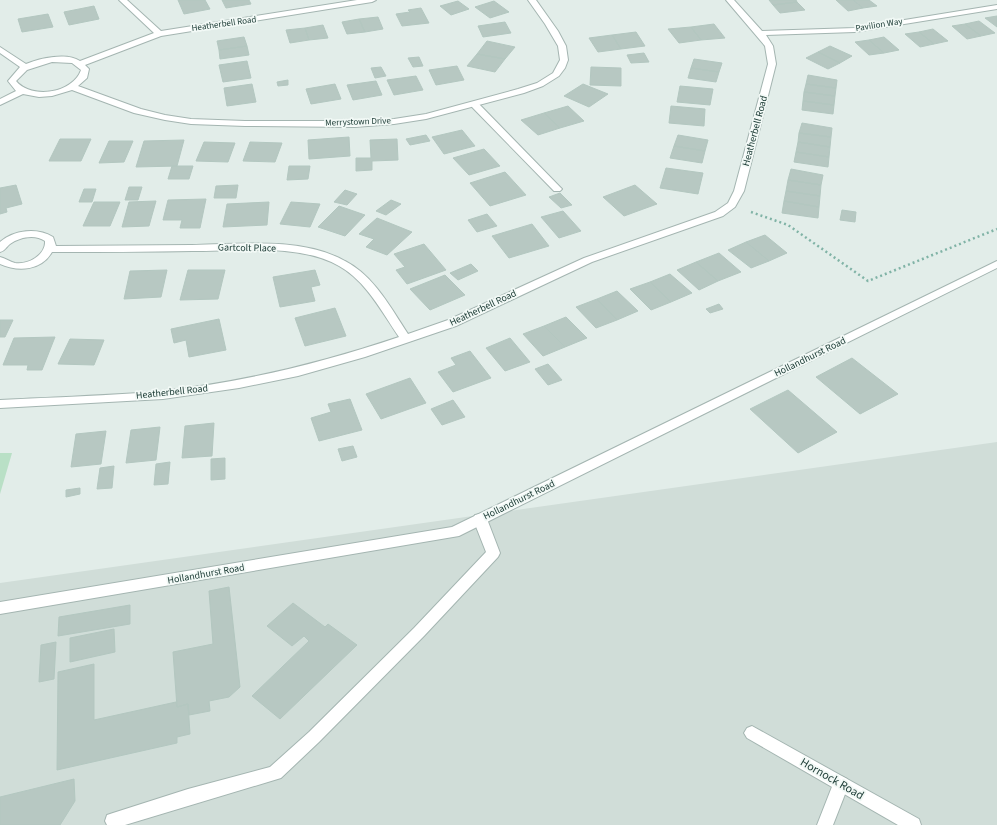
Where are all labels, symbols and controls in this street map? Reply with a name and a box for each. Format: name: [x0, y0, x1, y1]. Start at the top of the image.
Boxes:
street label: Heatherbell Road: [191, 13, 257, 35]
street label: Pavilion Way: [855, 15, 904, 35]
street label: Heatherbell Road: [739, 94, 771, 168]
street label: Merrystown Drive: [325, 114, 392, 130]
street label: Gartcolt Place: [218, 240, 276, 256]
street label: Heatherbell Road: [447, 286, 519, 330]
street label: Hollandhurst Road: [772, 334, 848, 380]
street label: Heatherbell Road: [135, 381, 209, 403]
street label: Hollandhurst Road: [481, 477, 557, 523]
street label: Hollandhurst Road: [166, 560, 246, 588]
street label: Hornock Road: [797, 754, 867, 804]

